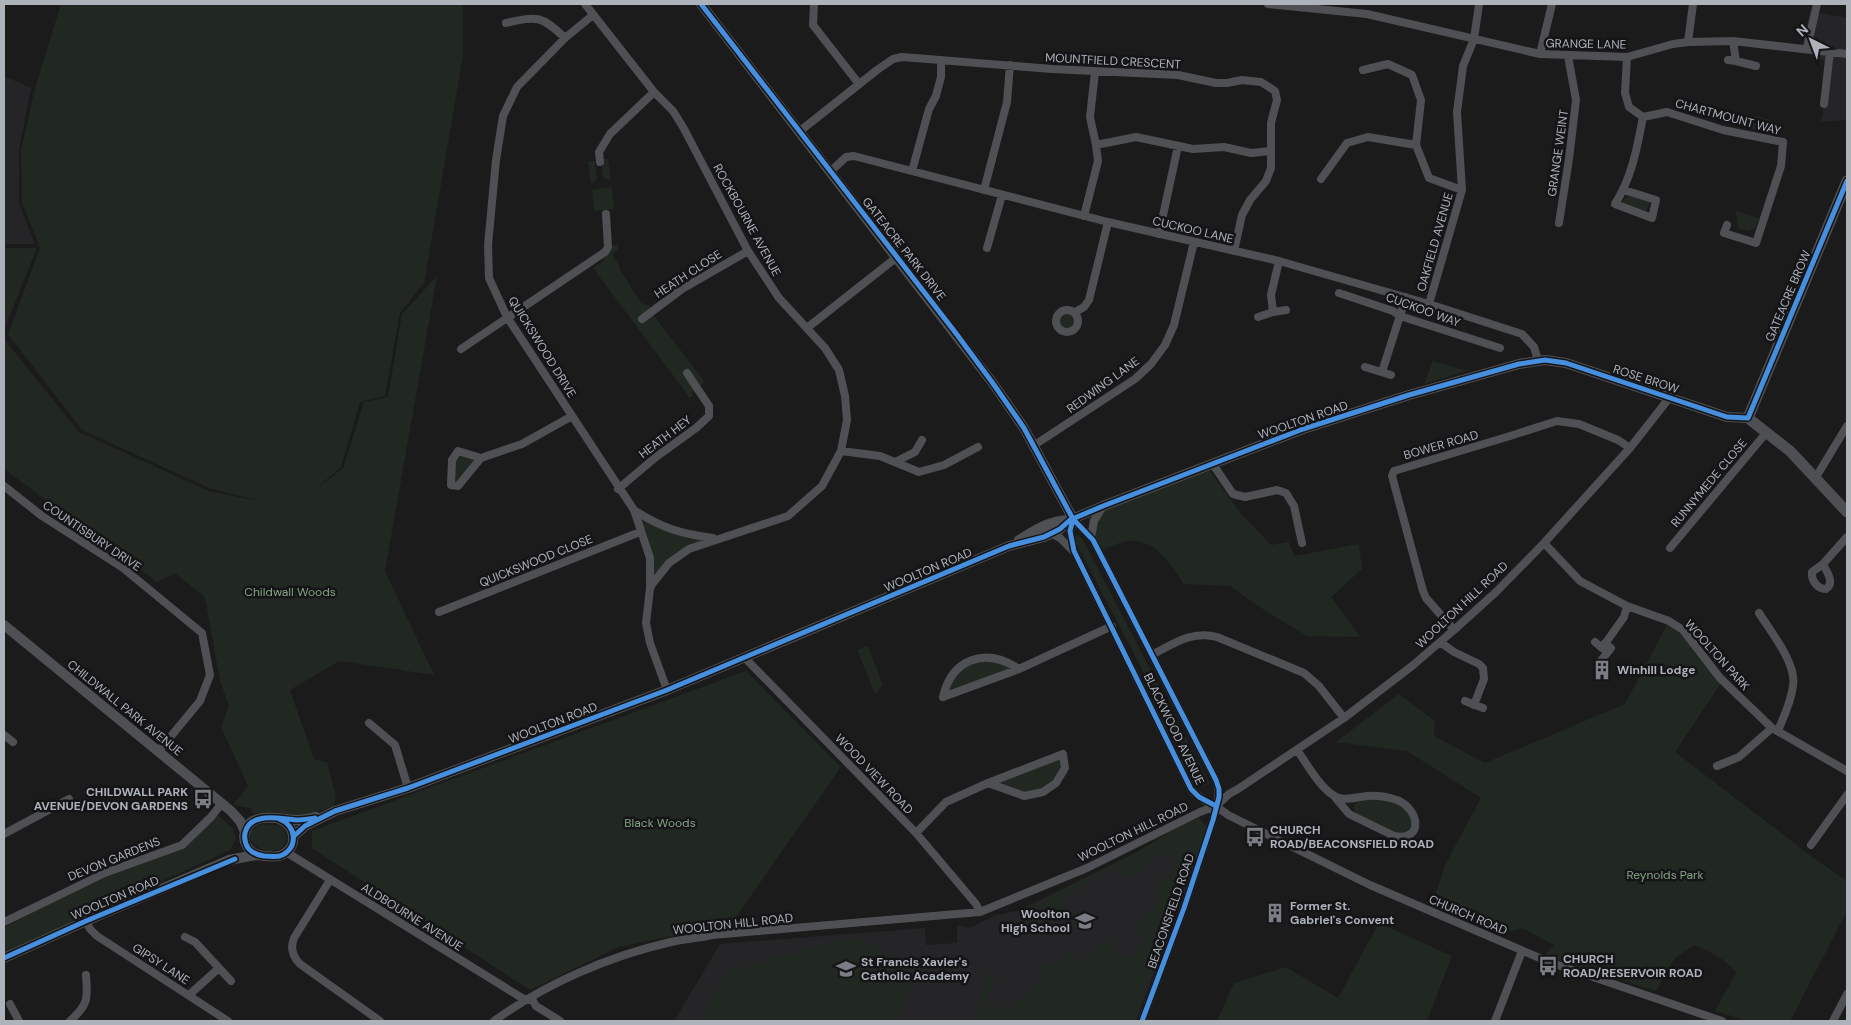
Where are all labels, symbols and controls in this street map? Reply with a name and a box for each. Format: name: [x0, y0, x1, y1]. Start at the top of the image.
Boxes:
north arrow: [1786, 15, 1836, 65]
text: N: [1792, 20, 1812, 40]
street label: GRANGE LANE: [1545, 35, 1627, 53]
street label: MOUNTFIELD CRESCENT: [1045, 49, 1182, 73]
street label: CHARTMOUNT WAY: [1673, 95, 1783, 139]
street label: GRANGE WEINT: [1544, 108, 1572, 198]
street label: ROCKBOURNE AVENUE: [709, 161, 785, 279]
street label: OAKFIELD AVENUE: [1413, 191, 1457, 293]
street label: GATEACRE PARK DRIVE: [859, 194, 950, 304]
street label: CUCKOO LANE: [1151, 213, 1235, 247]
street label: HEATH CLOSE: [651, 246, 725, 302]
street label: GATEACRE BROW: [1762, 248, 1815, 344]
street label: CUCKOO WAY: [1384, 289, 1463, 331]
street label: QUICKSWOOD DRIVE: [504, 293, 580, 401]
street label: REDWING LANE: [1063, 353, 1143, 417]
street label: ROSE BROW: [1611, 361, 1681, 397]
street label: WOOLTON ROAD: [1256, 397, 1350, 443]
street label: HEATH HEY: [635, 412, 695, 462]
street label: BOWER ROAD: [1402, 427, 1480, 463]
street label: RUNNYMEDE CLOSE: [1667, 435, 1751, 531]
street label: COUNTISBURY DRIVE: [40, 497, 145, 575]
street label: QUICKSWOOD CLOSE: [477, 531, 595, 591]
street label: WOOLTON ROAD: [882, 544, 974, 596]
street label: WOOLTON HILL ROAD: [1412, 558, 1512, 652]
park label: Childwall Woods: [244, 584, 336, 600]
street label: WOOLTON PARK: [1681, 616, 1753, 694]
street label: CHILDWALL PARK AVENUE: [64, 656, 186, 760]
building icon: Winhill Lodge: [1591, 659, 1613, 681]
place label: Winhill Lodge: [1617, 662, 1696, 678]
street label: BLACKWOOD AVENUE: [1140, 670, 1208, 788]
street label: WOOLTON ROAD: [506, 699, 600, 747]
street label: WOOD VIEW ROAD: [831, 730, 917, 818]
place label: CHILDWALL PARK AVENUE/DEVON GARDENS: [34, 784, 188, 814]
bus stop icon: CHILDWALL PARK AVENUE/DEVON GARDENS: [192, 788, 214, 810]
street label: WOOLTON HILL ROAD: [1075, 798, 1191, 866]
park label: Black Woods: [624, 815, 696, 831]
place label: CHURCH ROAD/BEACONSFIELD ROAD: [1270, 822, 1434, 852]
bus stop icon: CHURCH ROAD/BEACONSFIELD ROAD: [1244, 826, 1266, 848]
street label: DEVON GARDENS: [66, 833, 162, 885]
street label: BEACONSFIELD ROAD: [1144, 851, 1198, 971]
park label: Reynolds Park: [1626, 867, 1704, 883]
street label: WOOLTON ROAD: [69, 872, 161, 924]
street label: ALDBOURNE AVENUE: [358, 879, 466, 955]
street label: CHURCH ROAD: [1426, 891, 1510, 939]
place label: Former St. Gabriel's Convent: [1290, 898, 1394, 928]
building icon: Former St. Gabriel's Convent: [1264, 902, 1286, 924]
place label: Woolton High School: [1001, 906, 1070, 936]
street label: WOOLTON HILL ROAD: [672, 910, 794, 938]
school or university icon: Woolton High School: [1074, 910, 1096, 932]
street label: GIPSY LANE: [129, 940, 193, 989]
place label: CHURCH ROAD/RESERVOIR ROAD: [1563, 951, 1702, 981]
place label: St Francis Xavier's Catholic Academy: [861, 954, 970, 984]
bus stop icon: CHURCH ROAD/RESERVOIR ROAD: [1537, 955, 1559, 977]
school or university icon: St Francis Xavier's Catholic Academy: [835, 958, 857, 980]

